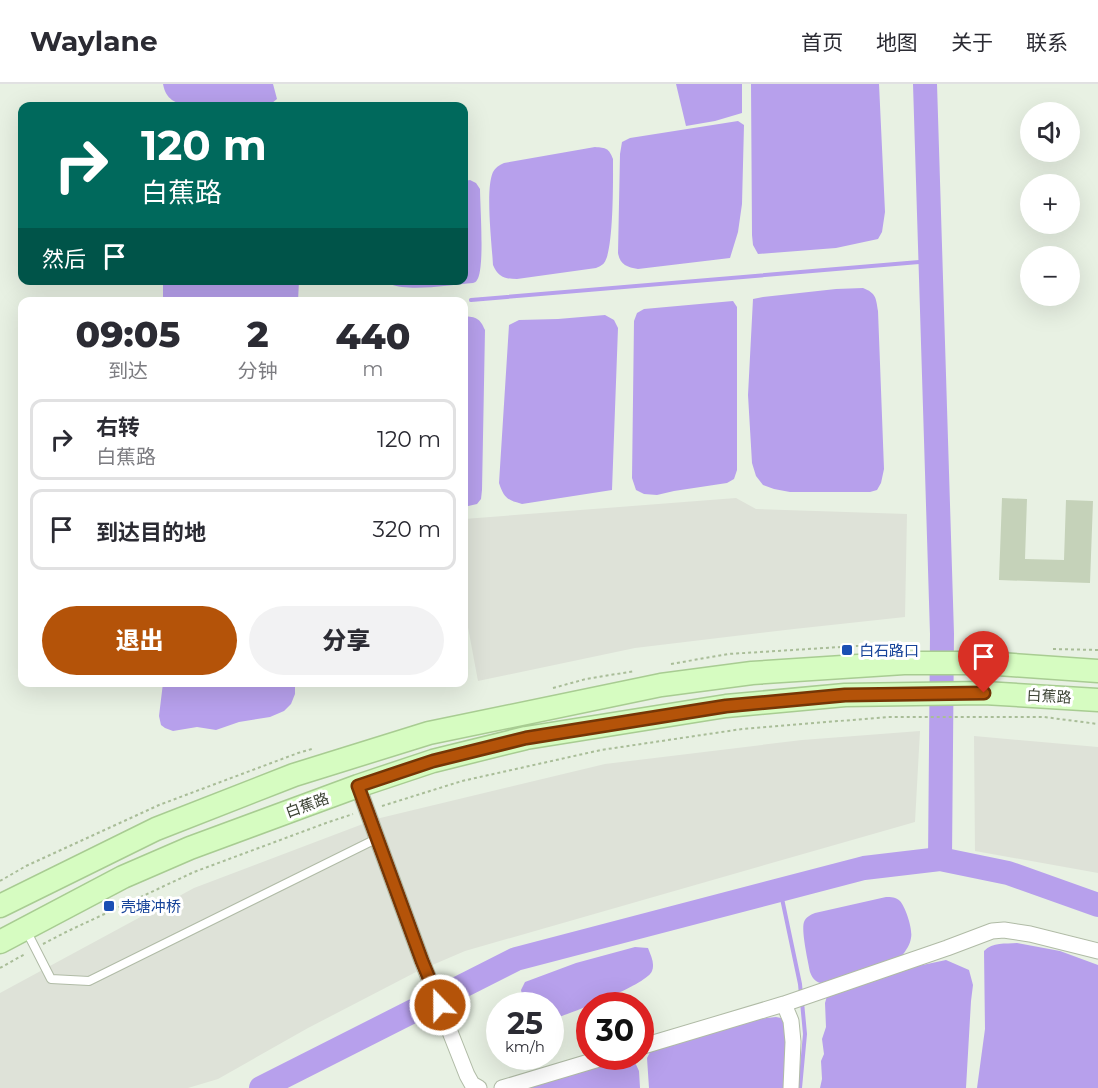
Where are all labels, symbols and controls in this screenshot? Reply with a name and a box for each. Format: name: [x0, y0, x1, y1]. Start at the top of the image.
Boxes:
text: Waylane: [30, 24, 158, 58]
text: 首页: [801, 30, 843, 55]
text: 地图: [876, 30, 918, 55]
text: 关于: [951, 30, 993, 55]
text: 联系: [1026, 30, 1068, 55]
map controls: [1020, 102, 1080, 306]
button: sound: [1020, 102, 1080, 162]
text: 120 m: [141, 119, 267, 171]
icon: right: [42, 126, 120, 204]
button: +: [1020, 174, 1080, 234]
text: 白蕉路: [141, 176, 222, 209]
icon: arrive: [98, 240, 131, 273]
text: 然后: [42, 246, 86, 273]
button: −: [1020, 246, 1080, 306]
text: 09:05: [76, 312, 180, 356]
text: 2: [247, 312, 269, 356]
text: 440: [335, 314, 410, 358]
text: m: [362, 357, 384, 381]
text: 到达: [108, 359, 148, 383]
text: 分钟: [238, 359, 278, 383]
text: 右转: [96, 414, 140, 441]
icon: right: [45, 423, 78, 456]
text: 120 m: [377, 426, 441, 453]
text: 白蕉路: [96, 445, 156, 469]
icon: arrive: [45, 513, 78, 546]
text: 320 m: [373, 516, 441, 543]
text: 到达目的地: [96, 519, 206, 546]
button: 退出: [42, 606, 237, 675]
button: 分享: [249, 606, 444, 675]
pin: [958, 631, 1009, 693]
icon: arrive: [967, 640, 1000, 673]
place label: 白石路口: [859, 641, 919, 660]
marker: 白石路口: [840, 643, 854, 657]
street label: 白蕉路: [1026, 685, 1072, 707]
street label: 白蕉路: [283, 788, 331, 822]
place label: 壳塘冲桥: [121, 897, 181, 916]
marker: 壳塘冲桥: [102, 899, 116, 913]
position arrow: [408, 973, 472, 1037]
speed limit sign: 30: [576, 992, 654, 1070]
text: 25: [507, 1005, 543, 1042]
text: km/h: [505, 1037, 545, 1056]

